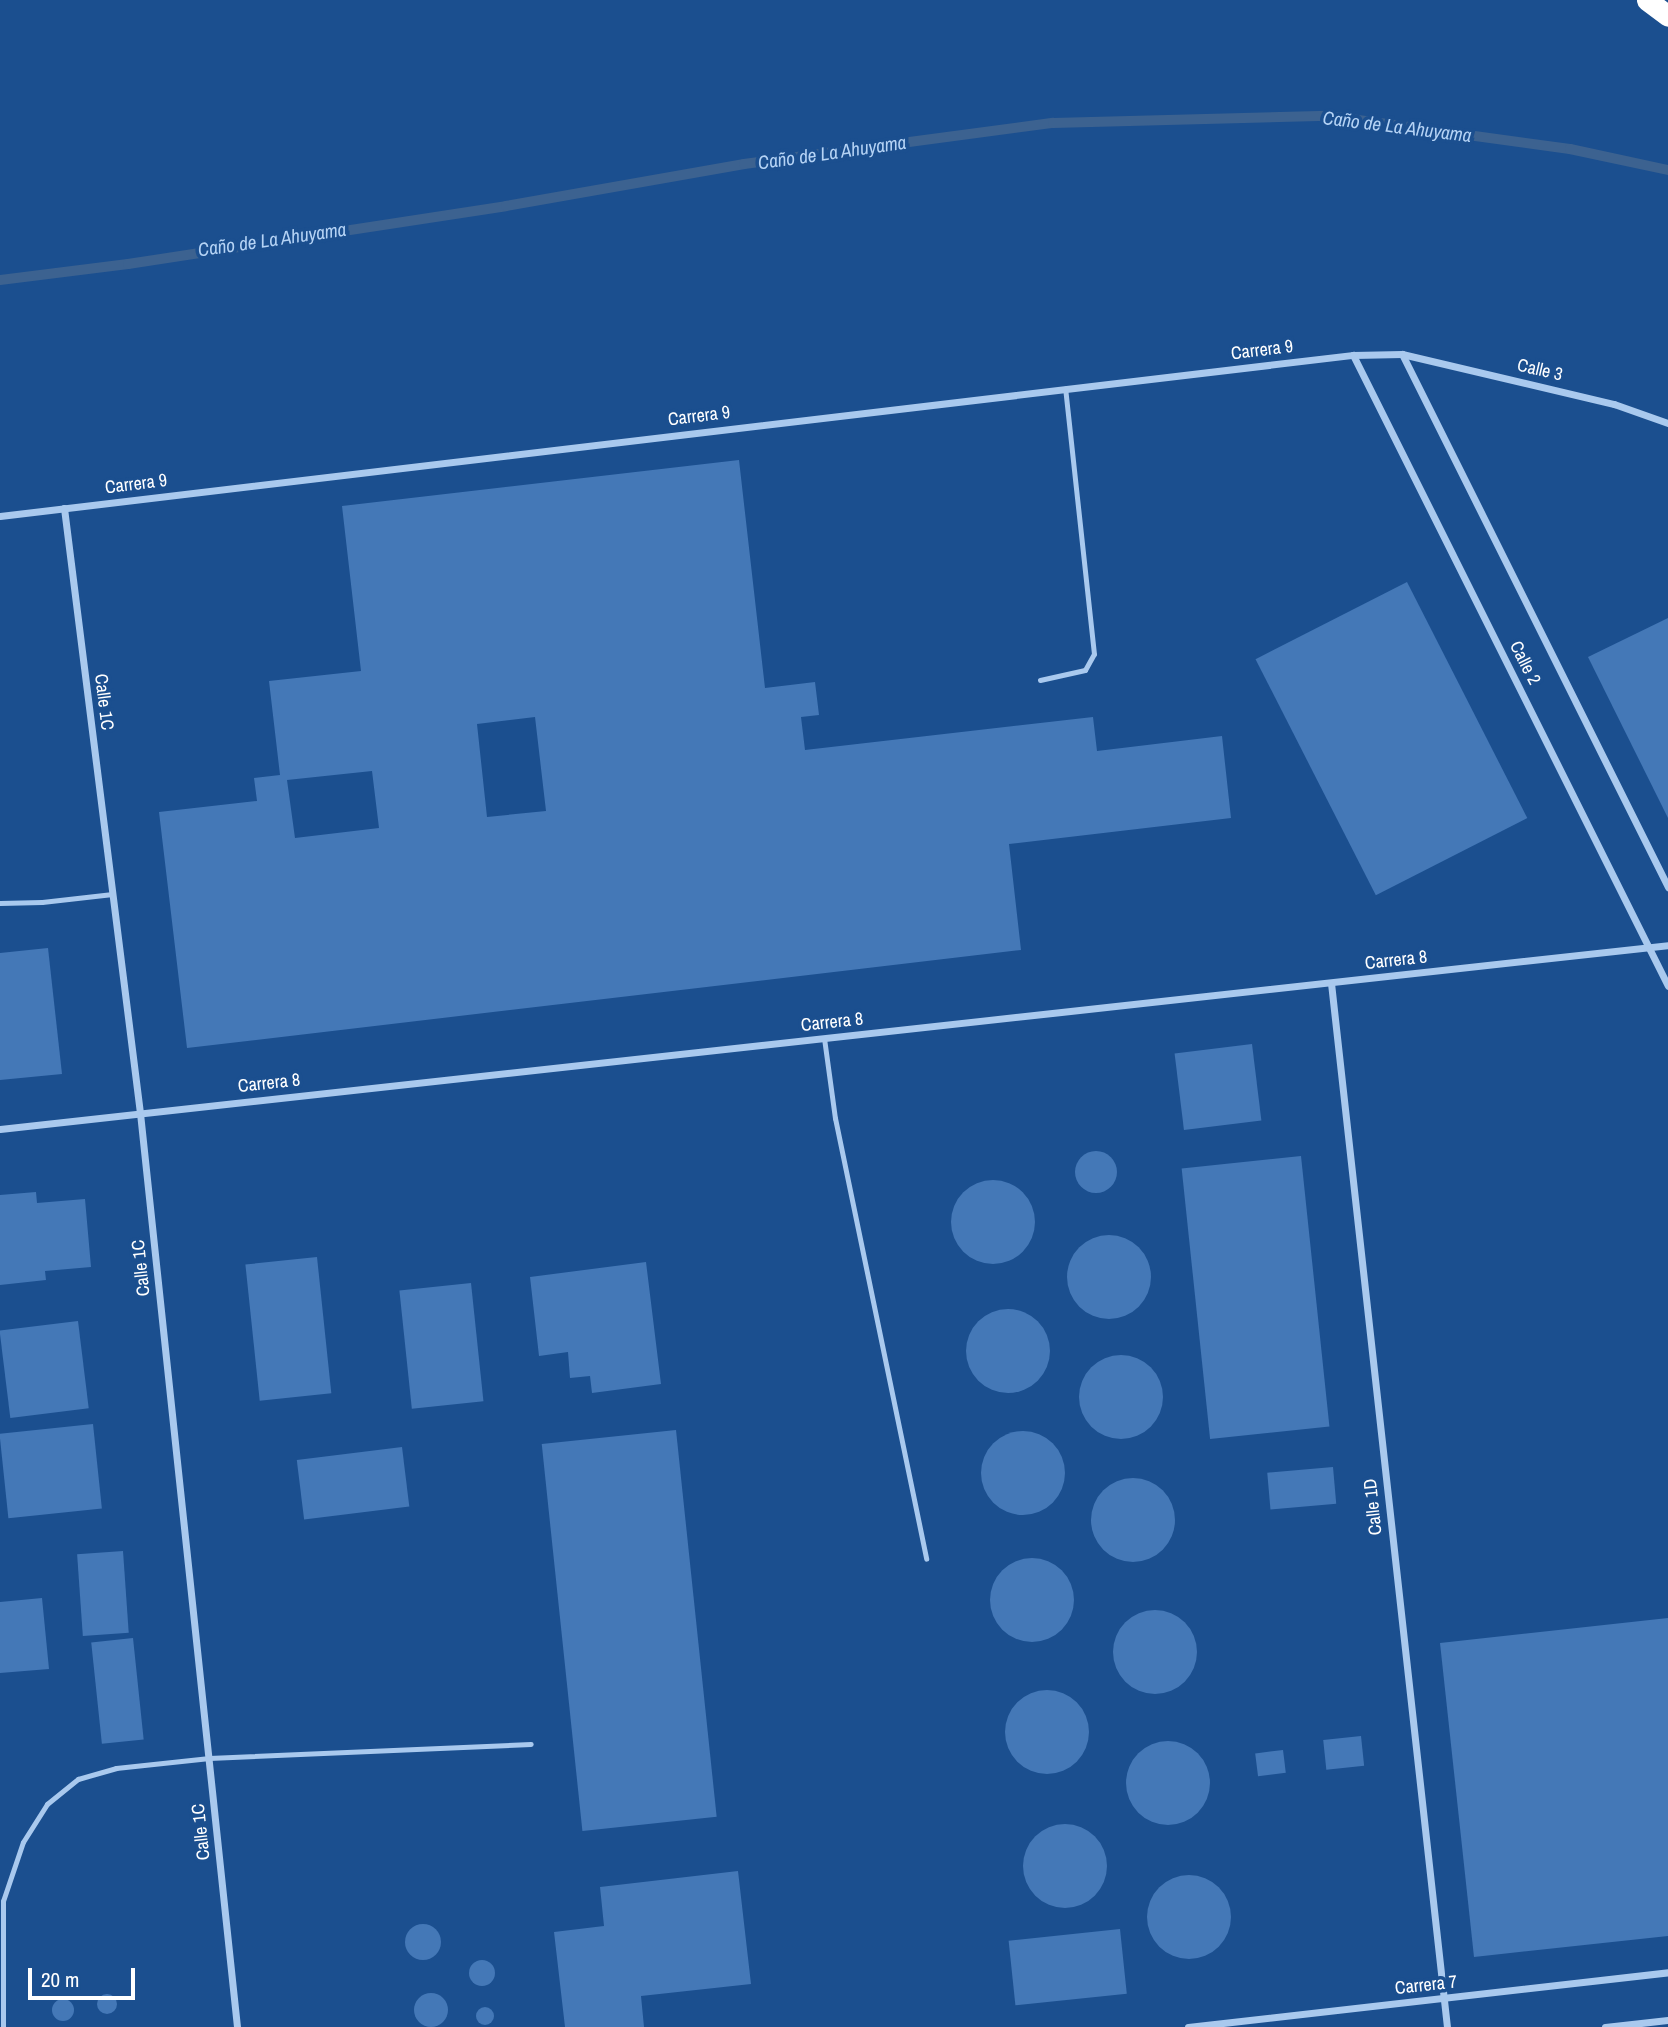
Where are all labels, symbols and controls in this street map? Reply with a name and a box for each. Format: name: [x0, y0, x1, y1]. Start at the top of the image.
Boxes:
water label: Caño de La Ahuyama: [1321, 107, 1473, 147]
water label: Caño de La Ahuyama: [756, 131, 908, 175]
water label: Caño de La Ahuyama: [196, 218, 348, 262]
street label: Carrera 9: [1230, 335, 1294, 365]
street label: Calle 3: [1515, 354, 1565, 386]
street label: Carrera 9: [667, 401, 731, 431]
street label: Carrera 9: [104, 469, 168, 499]
street label: Calle 2: [1505, 638, 1545, 688]
street label: Calle 1C: [90, 673, 118, 731]
street label: Carrera 8: [1364, 946, 1428, 974]
street label: Carrera 8: [800, 1008, 864, 1036]
street label: Carrera 8: [237, 1069, 301, 1097]
street label: Calle 1C: [127, 1239, 155, 1297]
street label: Calle 1D: [1359, 1478, 1387, 1536]
street label: Calle 1C: [187, 1803, 215, 1861]
scale bar: [32, 1954, 138, 1998]
text: 20 m: [41, 1965, 79, 1994]
street label: Carrera 7: [1394, 1971, 1458, 1999]

